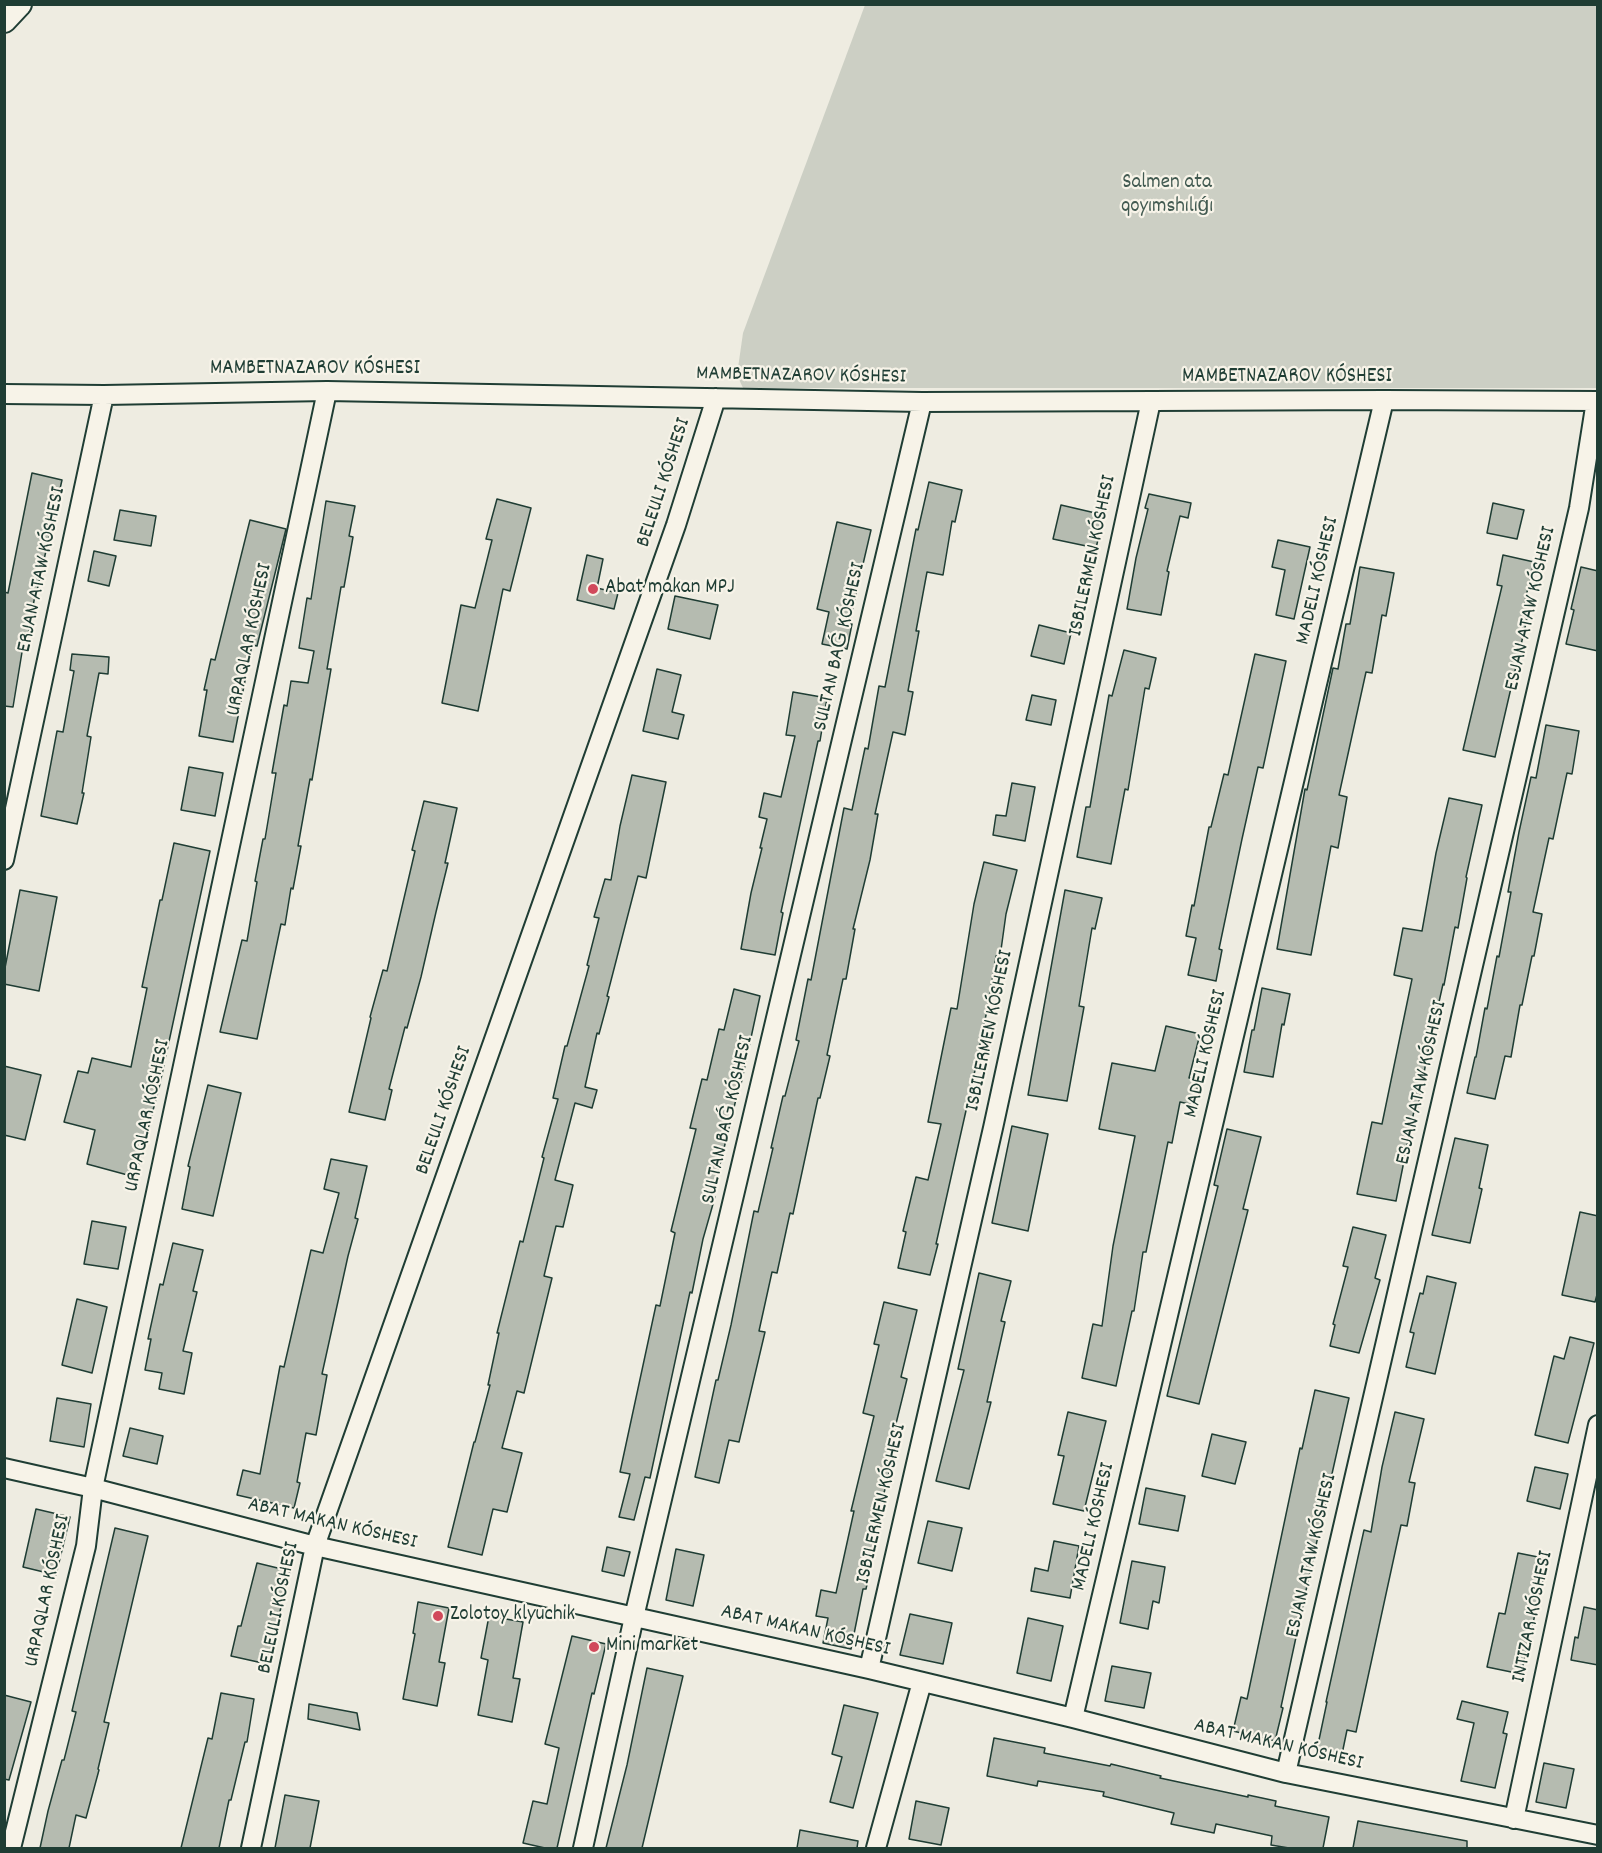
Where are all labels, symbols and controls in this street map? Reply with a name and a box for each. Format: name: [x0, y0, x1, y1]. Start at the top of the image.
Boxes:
park label: Salmen ata qoyımshılıǵı: [1121, 171, 1213, 221]
street label: MAMBETNAZAROV KÓSHESI: [210, 357, 420, 383]
street label: MAMBETNAZAROV KÓSHESI: [696, 363, 906, 391]
street label: MAMBETNAZAROV KÓSHESI: [1182, 365, 1392, 391]
street label: BELEULI KÓSHESI: [632, 415, 698, 551]
street label: ISBILERMEN KÓSHESI: [1065, 473, 1123, 639]
street label: ERJAN ATAW KÓSHESI: [13, 485, 73, 655]
street label: MADELI KÓSHESI: [1292, 515, 1346, 647]
street label: ESJAN ATAW KÓSHESI: [1501, 524, 1563, 694]
street label: SULTAN BAǴ KÓSHESI: [809, 560, 873, 734]
street label: URPAQLAR KÓSHESI: [223, 562, 279, 718]
place label: Abat makan MPJ: [605, 576, 735, 602]
marker: Abat makan MPJ: [586, 582, 600, 596]
street label: ISBILERMEN KÓSHESI: [962, 948, 1020, 1114]
street label: MADELI KÓSHESI: [1180, 988, 1234, 1120]
street label: ESJAN ATAW KÓSHESI: [1392, 998, 1454, 1168]
street label: SULTAN BAǴ KÓSHESI: [697, 1033, 761, 1207]
street label: URPAQLAR KÓSHESI: [121, 1038, 177, 1194]
street label: BELEULI KÓSHESI: [411, 1044, 479, 1178]
street label: ISBILERMEN KÓSHESI: [852, 1421, 914, 1587]
street label: MADELI KÓSHESI: [1068, 1461, 1122, 1593]
street label: ESJAN ATAW KÓSHESI: [1282, 1471, 1344, 1641]
street label: ABAT MAKAN KÓSHESI: [245, 1493, 419, 1557]
street label: URPAQLAR KÓSHESI: [21, 1513, 77, 1669]
street label: BELEULI KÓSHESI: [254, 1540, 306, 1676]
street label: INTIZAR KÓSHESI: [1508, 1549, 1560, 1685]
street label: ABAT MAKAN KÓSHESI: [718, 1600, 892, 1664]
place label: Zolotoy klyuchik: [450, 1603, 575, 1629]
marker: Zolotoy klyuchik: [431, 1609, 445, 1623]
place label: Mini market: [606, 1634, 698, 1660]
marker: Mini market: [587, 1640, 601, 1654]
street label: ABAT MAKAN KÓSHESI: [1191, 1714, 1365, 1778]

